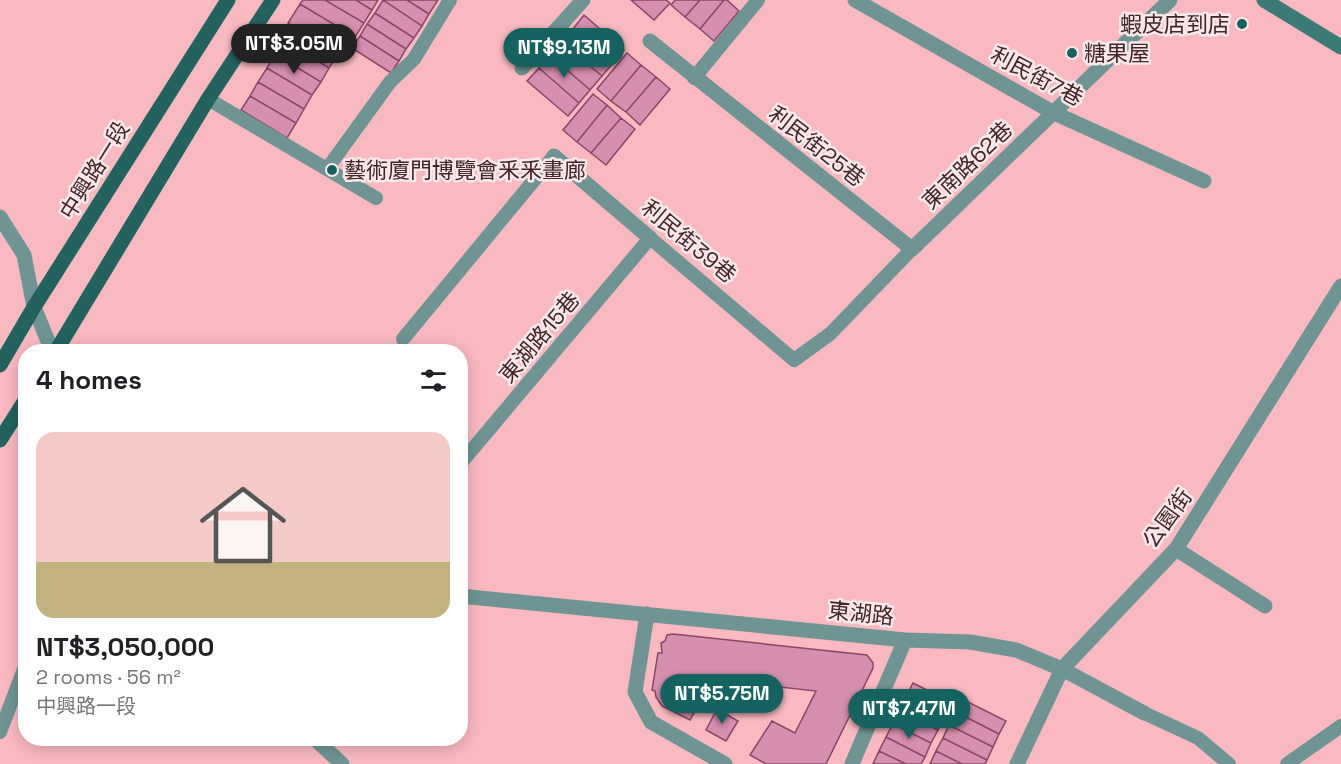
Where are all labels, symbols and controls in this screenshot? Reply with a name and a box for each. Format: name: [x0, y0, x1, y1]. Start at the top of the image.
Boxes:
place label: 蝦皮店到店: [1120, 10, 1230, 38]
marker: 蝦皮店到店: [1235, 17, 1249, 31]
pin: NT$3.05M: [232, 24, 356, 75]
pin: NT$9.13M: [502, 28, 626, 79]
text: NT$3.05M: [245, 30, 343, 56]
text: NT$9.13M: [517, 34, 611, 60]
place label: 糖果屋: [1084, 39, 1150, 67]
street label: 利民街7巷: [986, 40, 1088, 112]
marker: 糖果屋: [1065, 46, 1079, 60]
street label: 利民街25巷: [763, 100, 871, 192]
street label: 東南路62巷: [916, 115, 1018, 215]
street label: 中興路一段: [53, 116, 135, 224]
place label: 藝術廈門博覽會釆釆畫廊: [344, 156, 586, 184]
marker: 藝術廈門博覽會釆釆畫廊: [325, 163, 339, 177]
street label: 利民街39巷: [636, 193, 742, 289]
street label: 東湖路15巷: [493, 286, 585, 388]
text: 4 homes: [36, 363, 142, 397]
icon: filters: [417, 364, 450, 397]
icon: home: [189, 471, 297, 579]
street label: 公園街: [1136, 483, 1198, 553]
street label: 東湖路: [827, 596, 895, 630]
text: NT$3,050,000: [36, 630, 214, 664]
text: 2 rooms · 56 m²: [36, 664, 181, 690]
pin: NT$5.75M: [660, 674, 784, 725]
text: NT$5.75M: [674, 680, 770, 706]
pin: NT$7.47M: [847, 689, 971, 740]
text: 中興路一段: [36, 693, 136, 719]
text: NT$7.47M: [862, 695, 956, 721]

